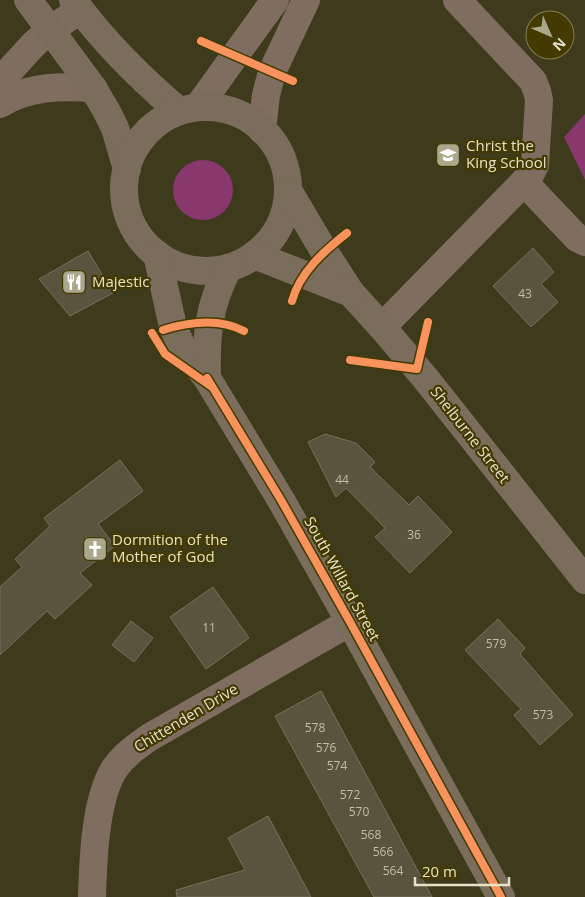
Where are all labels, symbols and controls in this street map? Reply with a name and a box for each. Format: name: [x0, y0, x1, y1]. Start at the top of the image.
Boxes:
north arrow: [525, 10, 575, 60]
text: N: [549, 34, 570, 55]
place label: Christ the King School: [466, 135, 547, 172]
school or university icon: Christ the King School: [435, 142, 461, 168]
restaurant icon: Majestic: [61, 269, 87, 295]
place label: Majestic: [92, 271, 150, 291]
house number: 43: [518, 285, 532, 302]
street label: Shelburne Street: [427, 382, 515, 487]
house number: 44: [335, 471, 349, 488]
street label: South Willard Street: [300, 513, 385, 644]
house number: 36: [407, 526, 421, 543]
place label: Dormition of the Mother of God: [112, 529, 228, 566]
church icon: Dormition of the Mother of God: [82, 536, 108, 562]
house number: 11: [202, 619, 216, 636]
house number: 579: [486, 635, 506, 652]
street label: Chittenden Drive: [130, 678, 241, 756]
house number: 573: [533, 706, 553, 723]
house number: 578: [305, 719, 325, 736]
house number: 576: [316, 739, 336, 756]
house number: 574: [327, 757, 347, 774]
house number: 572: [340, 786, 360, 803]
house number: 570: [349, 803, 369, 820]
house number: 568: [361, 826, 381, 843]
house number: 566: [373, 843, 393, 860]
scale bar: [415, 854, 509, 886]
text: 20 m: [422, 861, 457, 881]
house number: 564: [383, 862, 403, 879]

